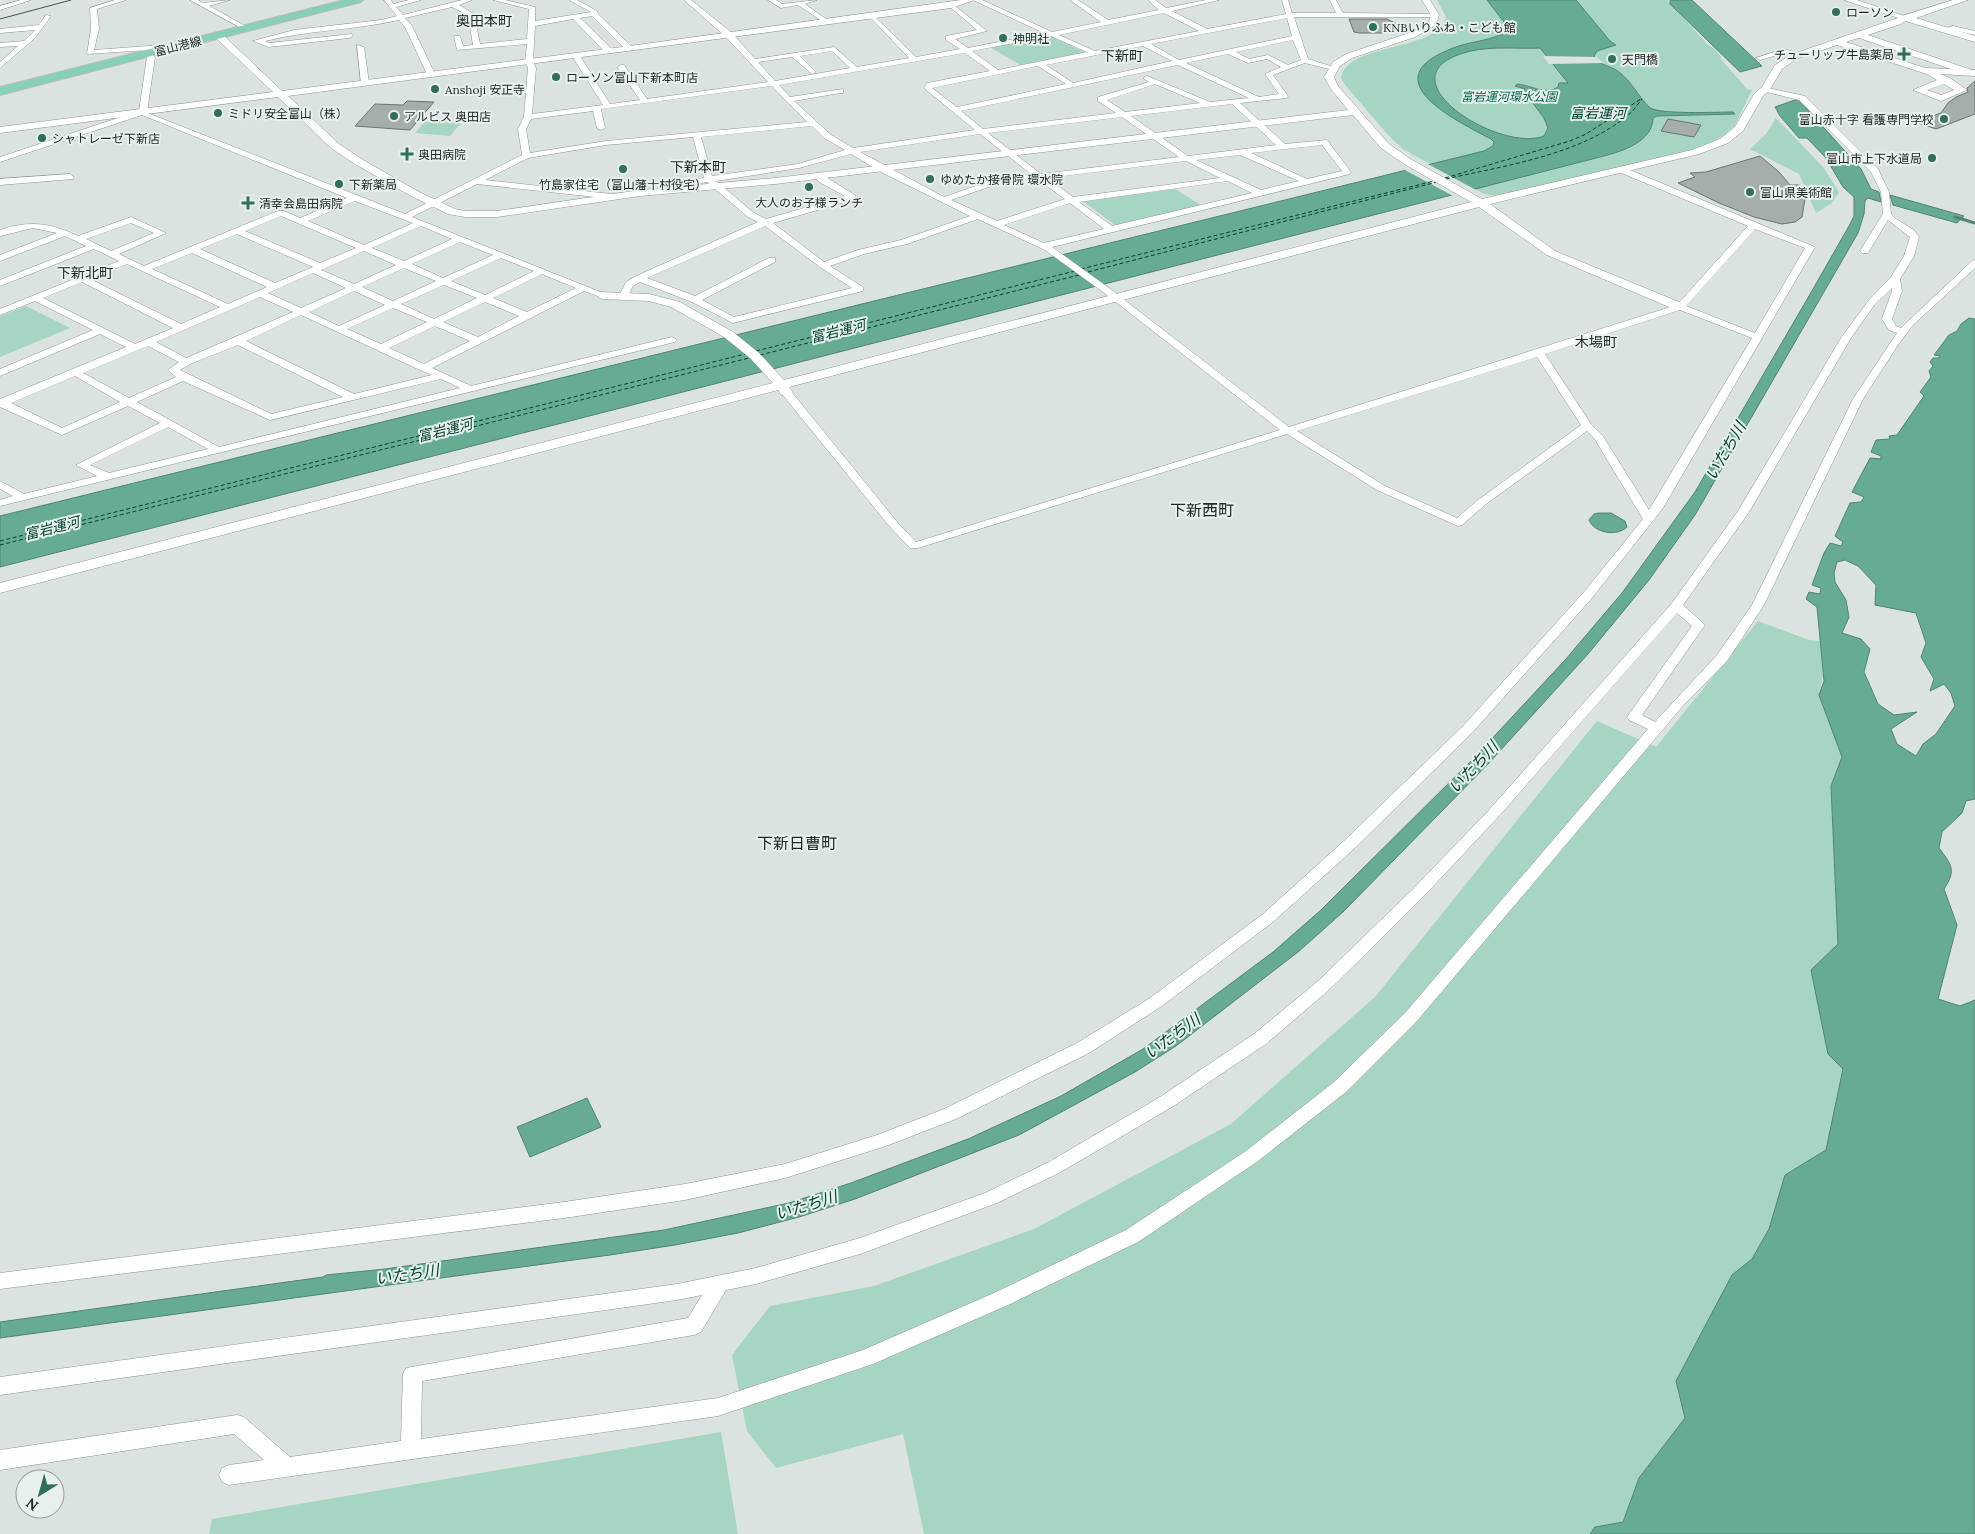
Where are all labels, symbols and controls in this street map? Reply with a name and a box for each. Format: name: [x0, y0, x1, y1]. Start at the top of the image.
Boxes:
place label: ローソン: [1846, 5, 1894, 20]
marker: ローソン: [1830, 6, 1842, 18]
district label: 奥田本町: [456, 12, 512, 30]
place label: KNBいりふね・こども館: [1383, 20, 1516, 35]
marker: KNBいりふね・こども館: [1367, 21, 1379, 33]
place label: 神明社: [1013, 31, 1049, 46]
marker: 神明社: [997, 32, 1009, 44]
street label: 富山港線: [153, 33, 203, 59]
district label: 下新町: [1101, 47, 1143, 65]
place label: チューリップ牛島薬局: [1774, 47, 1894, 62]
marker: チューリップ牛島薬局: [1898, 48, 1910, 60]
place label: 天門橋: [1622, 52, 1658, 67]
marker: 天門橋: [1606, 53, 1618, 65]
place label: ローソン富山下新本町店: [566, 70, 698, 85]
marker: ローソン富山下新本町店: [550, 71, 562, 83]
place label: Anshoji 安正寺: [444, 82, 525, 97]
marker: Anshoji 安正寺: [429, 83, 441, 95]
park label: 富岩運河環水公園: [1461, 89, 1559, 104]
water label: 富岩運河: [1570, 104, 1629, 122]
place label: ミドリ安全富山（株）: [228, 106, 348, 121]
marker: ミドリ安全富山（株）: [212, 107, 224, 119]
place label: アルビス 奥田店: [404, 109, 491, 124]
marker: アルビス 奥田店: [388, 110, 400, 122]
place label: 富山赤十字 看護専門学校: [1799, 112, 1934, 127]
marker: 富山赤十字 看護専門学校: [1938, 113, 1950, 125]
place label: シャトレーゼ下新店: [52, 131, 160, 146]
marker: シャトレーゼ下新店: [36, 132, 48, 144]
marker: 奥田病院: [400, 147, 414, 161]
place label: 奥田病院: [418, 147, 466, 162]
place label: 富山市上下水道局: [1826, 151, 1922, 166]
marker: 富山市上下水道局: [1926, 152, 1938, 164]
district label: 下新本町: [670, 158, 726, 176]
marker: 竹島家住宅（富山藩十村役宅）: [617, 163, 629, 175]
place label: ゆめたか接骨院 環水院: [940, 172, 1063, 187]
marker: ゆめたか接骨院 環水院: [924, 173, 936, 185]
place label: 下新薬局: [349, 177, 397, 192]
place label: 竹島家住宅（富山藩十村役宅）: [539, 177, 707, 192]
marker: 下新薬局: [333, 178, 345, 190]
marker: 大人のお子様ランチ: [803, 181, 815, 193]
place label: 富山県美術館: [1760, 185, 1832, 200]
marker: 富山県美術館: [1744, 186, 1756, 198]
place label: 大人のお子様ランチ: [755, 195, 863, 210]
marker: 清幸会島田病院: [241, 196, 255, 210]
place label: 清幸会島田病院: [259, 196, 343, 211]
district label: 下新北町: [57, 264, 113, 282]
water label: 富岩運河: [809, 315, 870, 347]
district label: 木場町: [1575, 333, 1617, 351]
water label: 富岩運河: [416, 414, 477, 446]
water label: いたち川: [1700, 417, 1751, 484]
district label: 下新西町: [1170, 500, 1234, 520]
water label: 富岩運河: [23, 512, 84, 544]
water label: いたち川: [1444, 735, 1503, 797]
district label: 下新日曹町: [757, 833, 837, 853]
water label: いたち川: [1140, 1008, 1205, 1063]
water label: いたち川: [772, 1185, 841, 1224]
water label: いたち川: [374, 1259, 442, 1288]
north arrow: [15, 1469, 65, 1519]
text: N: [22, 1494, 42, 1515]

